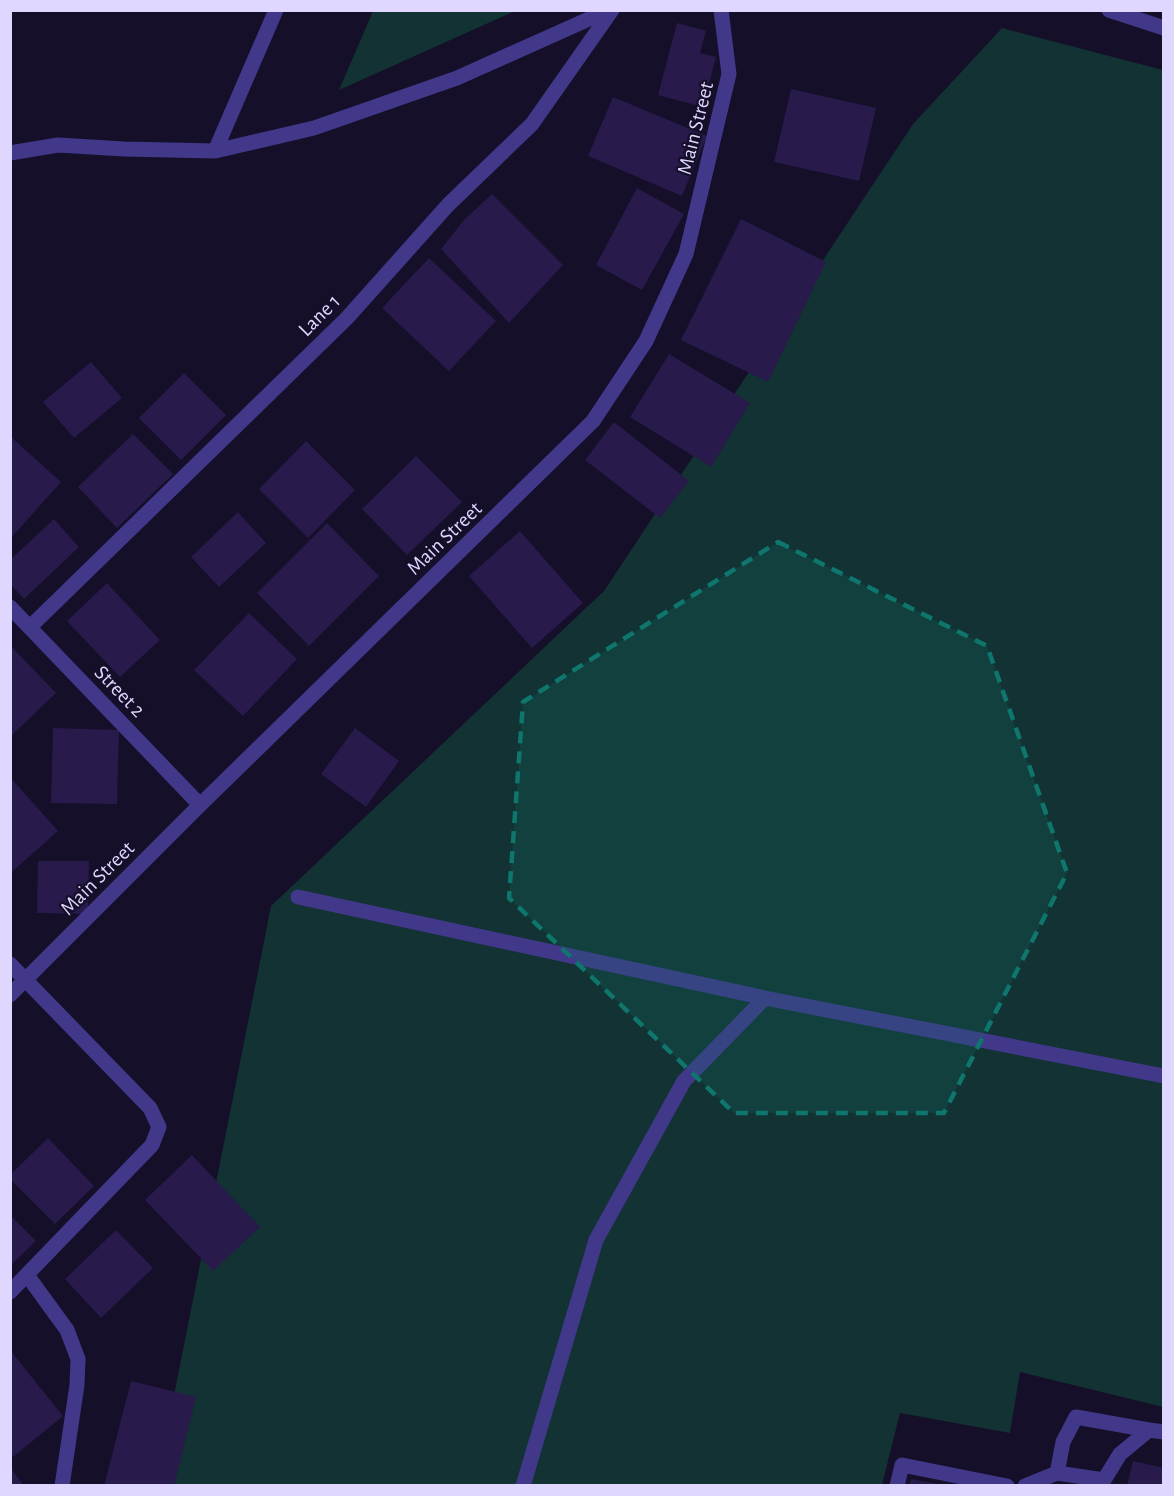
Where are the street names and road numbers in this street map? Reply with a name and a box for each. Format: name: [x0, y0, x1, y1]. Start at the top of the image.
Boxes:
street label: Main Street: [674, 79, 717, 177]
street label: Lane 1: [294, 290, 344, 340]
street label: Main Street: [403, 498, 486, 579]
street label: Street 2: [90, 662, 149, 721]
street label: Main Street: [56, 837, 139, 919]

